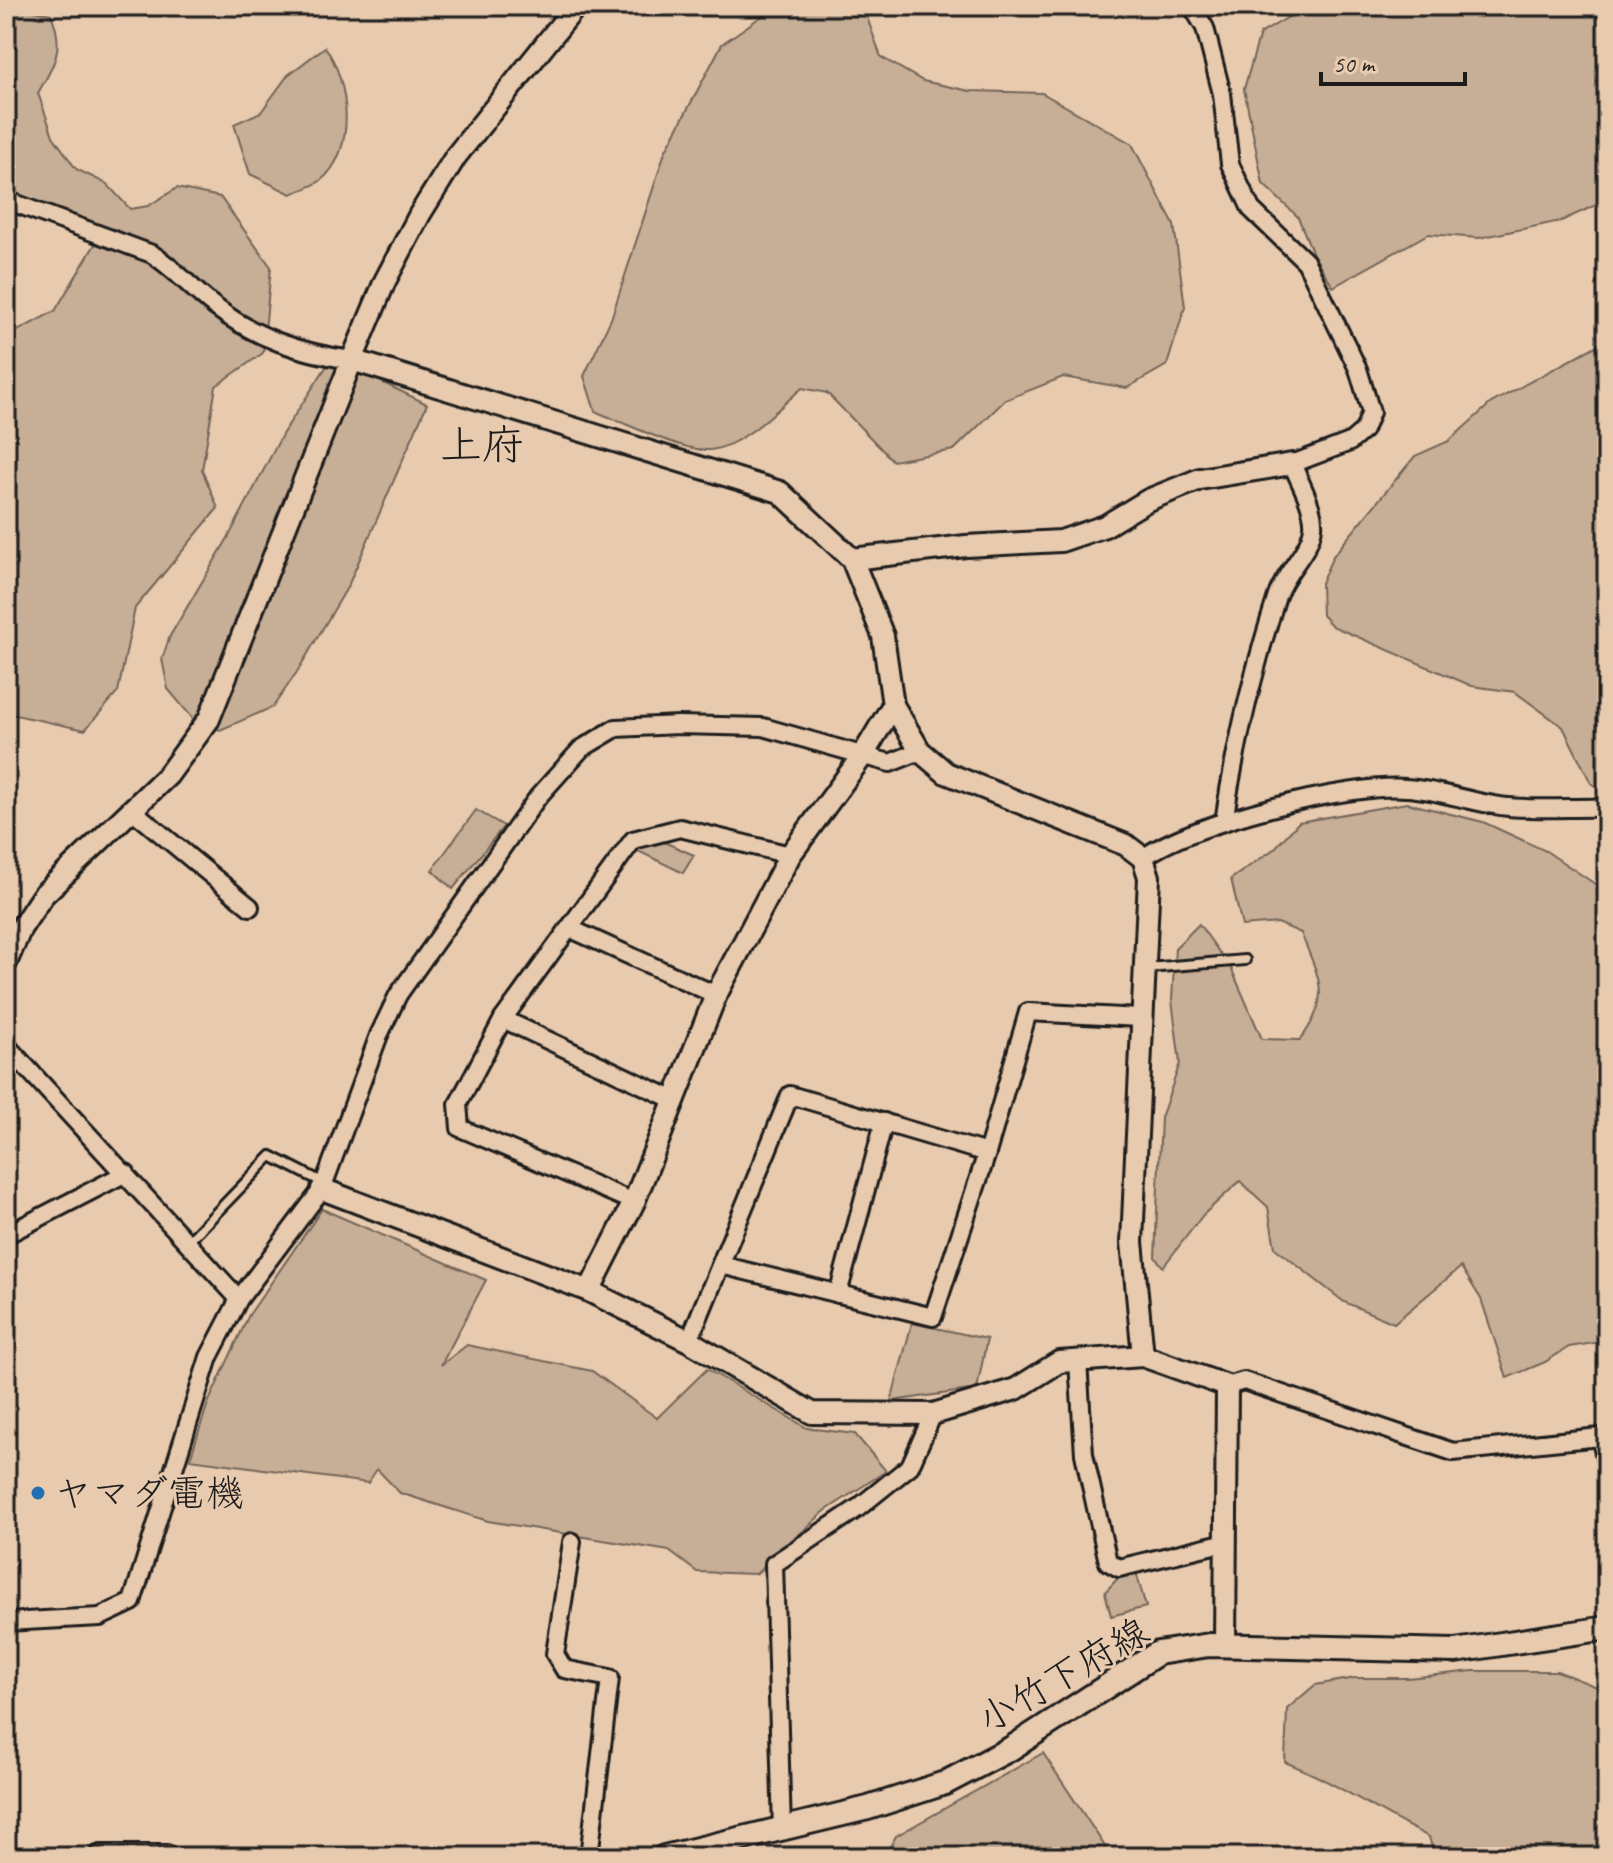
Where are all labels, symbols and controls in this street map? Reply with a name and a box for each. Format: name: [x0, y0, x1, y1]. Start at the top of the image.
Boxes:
scale bar: [1321, 36, 1465, 86]
text: 50 m: [1333, 49, 1376, 79]
district label: 上府: [440, 419, 524, 472]
place label: ヤマダ電機: [54, 1470, 244, 1517]
marker: ヤマダ電機: [29, 1484, 47, 1502]
street label: 小竹下府線: [969, 1608, 1157, 1743]

